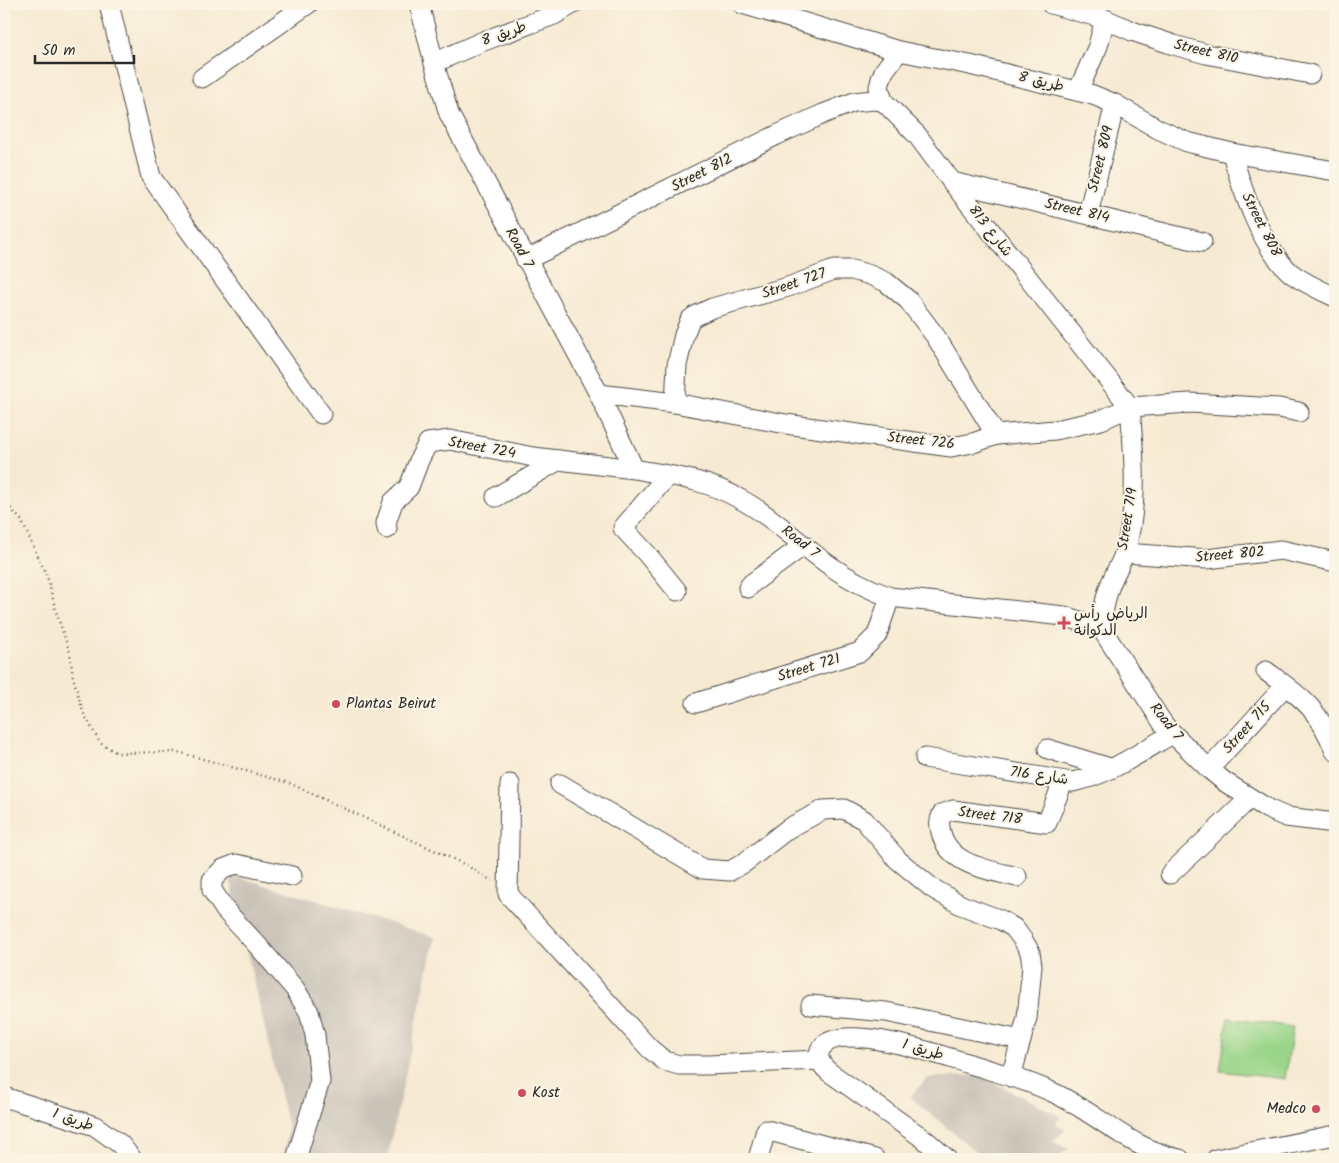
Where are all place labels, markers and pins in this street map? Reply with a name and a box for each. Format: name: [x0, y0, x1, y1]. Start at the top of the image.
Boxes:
place label: الرياض رأس الدكوانة: [1074, 602, 1148, 643]
marker: الرياض رأس الدكوانة: [1058, 617, 1070, 629]
place label: Plantas Beirut: [346, 692, 436, 716]
marker: Plantas Beirut: [330, 698, 342, 710]
place label: Kost: [532, 1081, 560, 1105]
marker: Kost: [516, 1087, 528, 1099]
place label: Medco: [1266, 1097, 1306, 1121]
marker: Medco: [1310, 1103, 1322, 1115]

